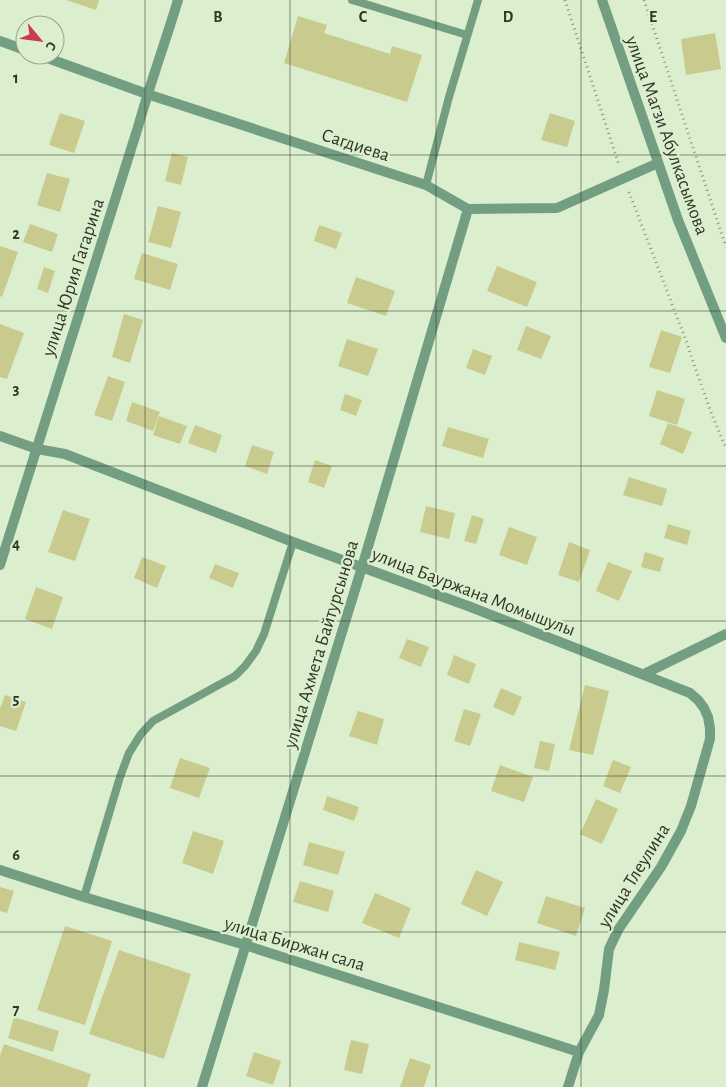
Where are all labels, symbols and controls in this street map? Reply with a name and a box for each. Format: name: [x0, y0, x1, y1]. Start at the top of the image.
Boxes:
text: B: [213, 9, 223, 25]
text: C: [359, 9, 368, 25]
text: D: [503, 9, 514, 25]
text: E: [649, 9, 657, 25]
north arrow: [15, 15, 65, 65]
street label: улица Магзи Абулкасымова: [621, 33, 712, 238]
text: С: [42, 39, 58, 53]
text: 1: [13, 70, 19, 86]
street label: Сагдиева: [319, 126, 392, 165]
street label: улица Юрия Гагарина: [39, 196, 108, 360]
text: 2: [12, 226, 20, 242]
text: 3: [13, 381, 20, 397]
text: 4: [12, 536, 20, 552]
street label: улица Ахмета Байтурсынова: [280, 538, 362, 752]
street label: улица Бауржана Момышулы: [368, 544, 578, 640]
text: 5: [13, 691, 20, 707]
street label: улица Тлеулина: [594, 820, 674, 932]
text: 6: [12, 847, 20, 863]
street label: улица Биржан сала: [221, 914, 367, 975]
text: 7: [13, 1002, 20, 1018]

